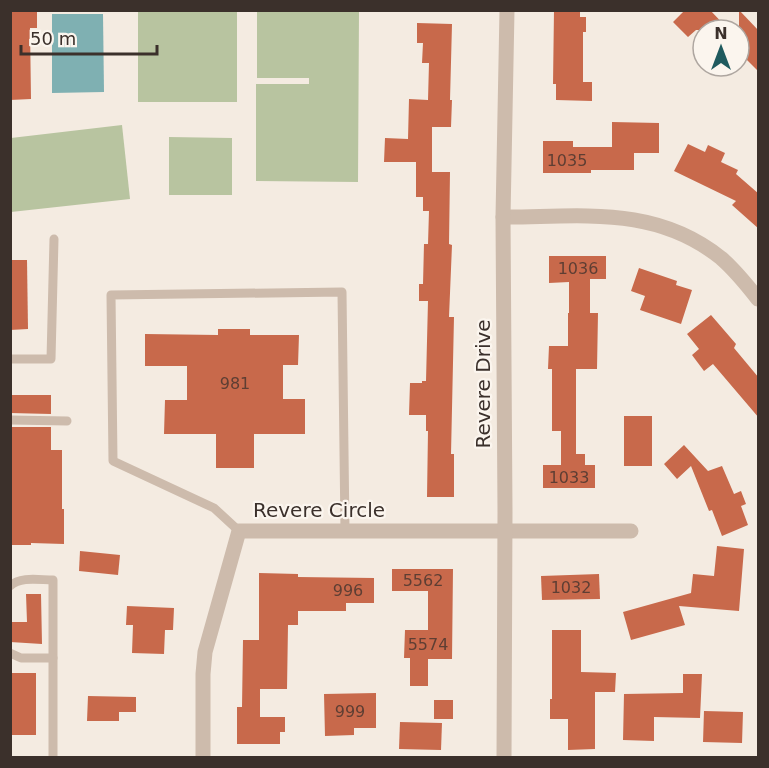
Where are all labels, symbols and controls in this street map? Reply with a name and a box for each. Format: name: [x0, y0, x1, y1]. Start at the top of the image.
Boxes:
scale bar: [21, 18, 158, 56]
north arrow: [691, 18, 751, 78]
text: N: [714, 24, 728, 43]
text: 50 m: [30, 28, 76, 49]
house number: 1035: [547, 151, 587, 170]
house number: 1036: [558, 259, 598, 278]
street label: Revere Drive: [471, 319, 495, 449]
house number: 981: [220, 374, 250, 393]
house number: 1033: [549, 468, 589, 487]
street label: Revere Circle: [253, 498, 385, 522]
house number: 5562: [403, 571, 443, 590]
house number: 1032: [551, 578, 591, 597]
house number: 996: [333, 581, 363, 600]
house number: 5574: [408, 635, 448, 654]
house number: 999: [335, 702, 365, 721]

